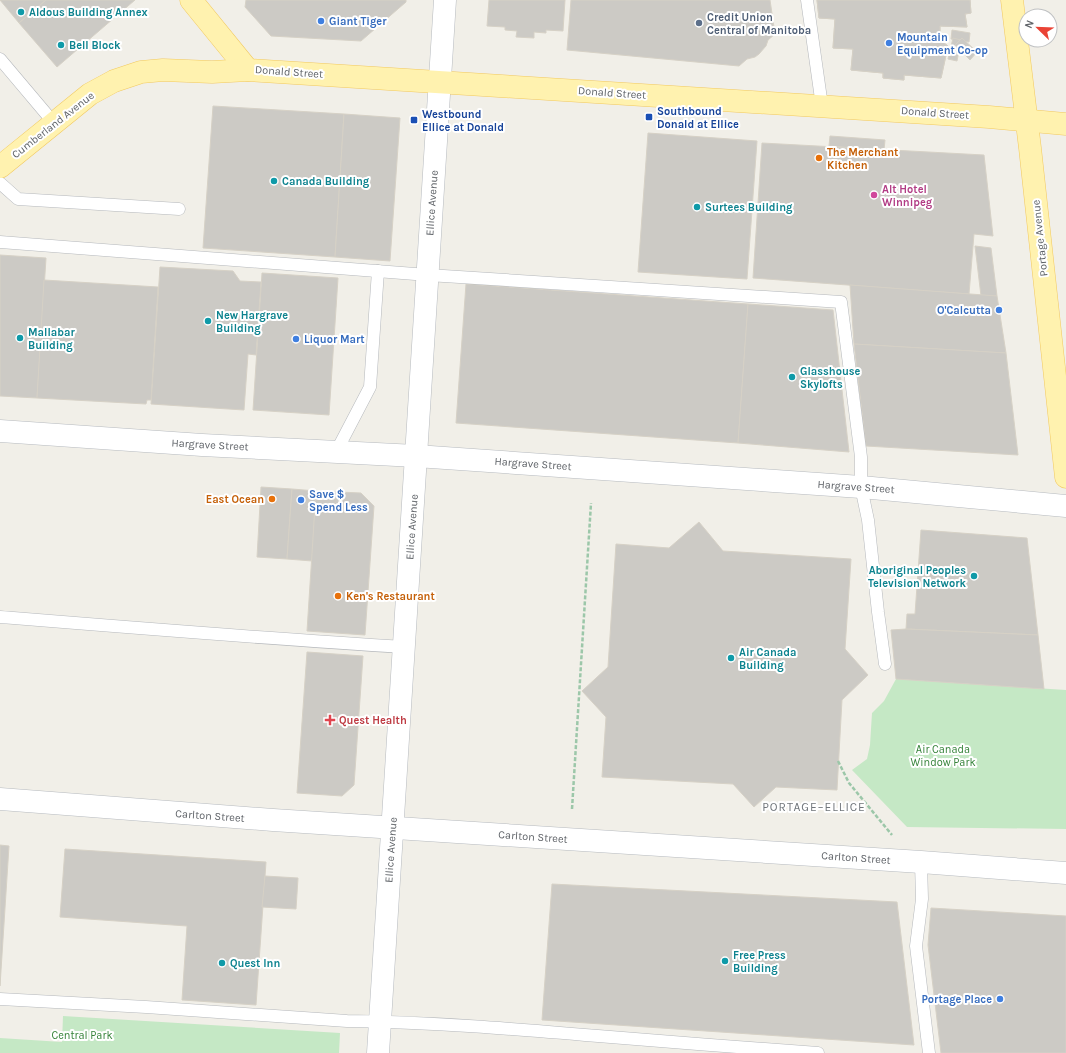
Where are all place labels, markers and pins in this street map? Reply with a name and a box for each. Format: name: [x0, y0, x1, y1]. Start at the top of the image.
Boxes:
place label: Aldous Building Annex: [29, 6, 148, 19]
marker: Aldous Building Annex: [16, 7, 26, 17]
place label: Credit Union Central of Manitoba: [707, 11, 811, 37]
place label: Giant Tiger: [329, 15, 387, 28]
marker: Giant Tiger: [316, 16, 326, 26]
marker: Credit Union Central of Manitoba: [694, 18, 704, 28]
place label: Mountain Equipment Co-op: [897, 31, 988, 57]
marker: Mountain Equipment Co-op: [884, 38, 894, 48]
place label: Bell Block: [69, 39, 121, 52]
marker: Bell Block: [56, 40, 66, 50]
place label: Southbound Donald at Ellice: [657, 105, 739, 131]
place label: Westbound Ellice at Donald: [422, 108, 504, 134]
marker: Southbound Donald at Ellice: [644, 112, 654, 122]
marker: Westbound Ellice at Donald: [409, 115, 419, 125]
place label: The Merchant Kitchen: [827, 146, 899, 172]
marker: The Merchant Kitchen: [814, 153, 824, 163]
place label: Canada Building: [282, 175, 370, 188]
marker: Canada Building: [269, 176, 279, 186]
place label: Alt Hotel Winnipeg: [882, 183, 933, 209]
marker: Alt Hotel Winnipeg: [869, 190, 879, 200]
place label: Surtees Building: [705, 201, 793, 214]
marker: Surtees Building: [692, 202, 702, 212]
place label: O'Calcutta: [937, 304, 991, 317]
marker: O'Calcutta: [994, 305, 1004, 315]
place label: New Hargrave Building: [216, 309, 288, 335]
marker: New Hargrave Building: [203, 316, 213, 326]
place label: Mallabar Building: [28, 326, 75, 352]
marker: Mallabar Building: [15, 333, 25, 343]
place label: Liquor Mart: [304, 333, 365, 346]
marker: Liquor Mart: [291, 334, 301, 344]
place label: Glasshouse Skylofts: [800, 365, 861, 391]
marker: Glasshouse Skylofts: [787, 372, 797, 382]
place label: Save $ Spend Less: [309, 488, 368, 514]
place label: East Ocean: [206, 493, 264, 506]
marker: East Ocean: [267, 494, 277, 504]
marker: Save $ Spend Less: [296, 495, 306, 505]
place label: Aboriginal Peoples Television Network: [868, 564, 966, 590]
marker: Aboriginal Peoples Television Network: [969, 571, 979, 581]
place label: Ken's Restaurant: [346, 590, 435, 603]
marker: Ken's Restaurant: [333, 591, 343, 601]
place label: Air Canada Building: [739, 646, 796, 672]
marker: Air Canada Building: [726, 653, 736, 663]
marker: Quest Health: [324, 714, 336, 726]
place label: Quest Health: [339, 714, 407, 727]
place label: Free Press Building: [733, 949, 786, 975]
marker: Free Press Building: [720, 956, 730, 966]
place label: Quest Inn: [230, 957, 280, 970]
marker: Quest Inn: [217, 958, 227, 968]
place label: Portage Place: [921, 993, 992, 1006]
marker: Portage Place: [995, 994, 1005, 1004]

